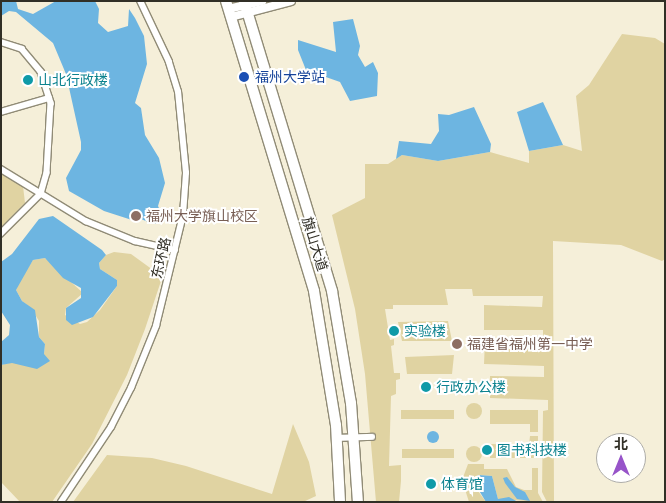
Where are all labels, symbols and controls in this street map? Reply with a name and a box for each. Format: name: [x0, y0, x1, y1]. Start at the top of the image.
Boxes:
place label: 福州大学站: [255, 69, 325, 85]
marker: 福州大学站: [237, 70, 251, 84]
place label: 山北行政楼: [38, 72, 108, 88]
marker: 山北行政楼: [22, 74, 34, 86]
place label: 福州大学旗山校区: [146, 208, 258, 224]
marker: 福州大学旗山校区: [130, 210, 142, 222]
street label: 旗山大道: [299, 215, 331, 273]
street label: 东环路: [148, 236, 174, 280]
place label: 实验楼: [404, 323, 446, 339]
marker: 实验楼: [388, 325, 400, 337]
place label: 福建省福州第一中学: [467, 336, 593, 352]
marker: 福建省福州第一中学: [451, 338, 463, 350]
place label: 行政办公楼: [436, 379, 506, 395]
marker: 行政办公楼: [420, 381, 432, 393]
north arrow: [596, 433, 646, 483]
text: 北: [614, 435, 628, 453]
place label: 图书科技楼: [497, 442, 567, 458]
marker: 图书科技楼: [481, 444, 493, 456]
place label: 体育馆: [441, 476, 483, 492]
marker: 体育馆: [425, 478, 437, 490]

